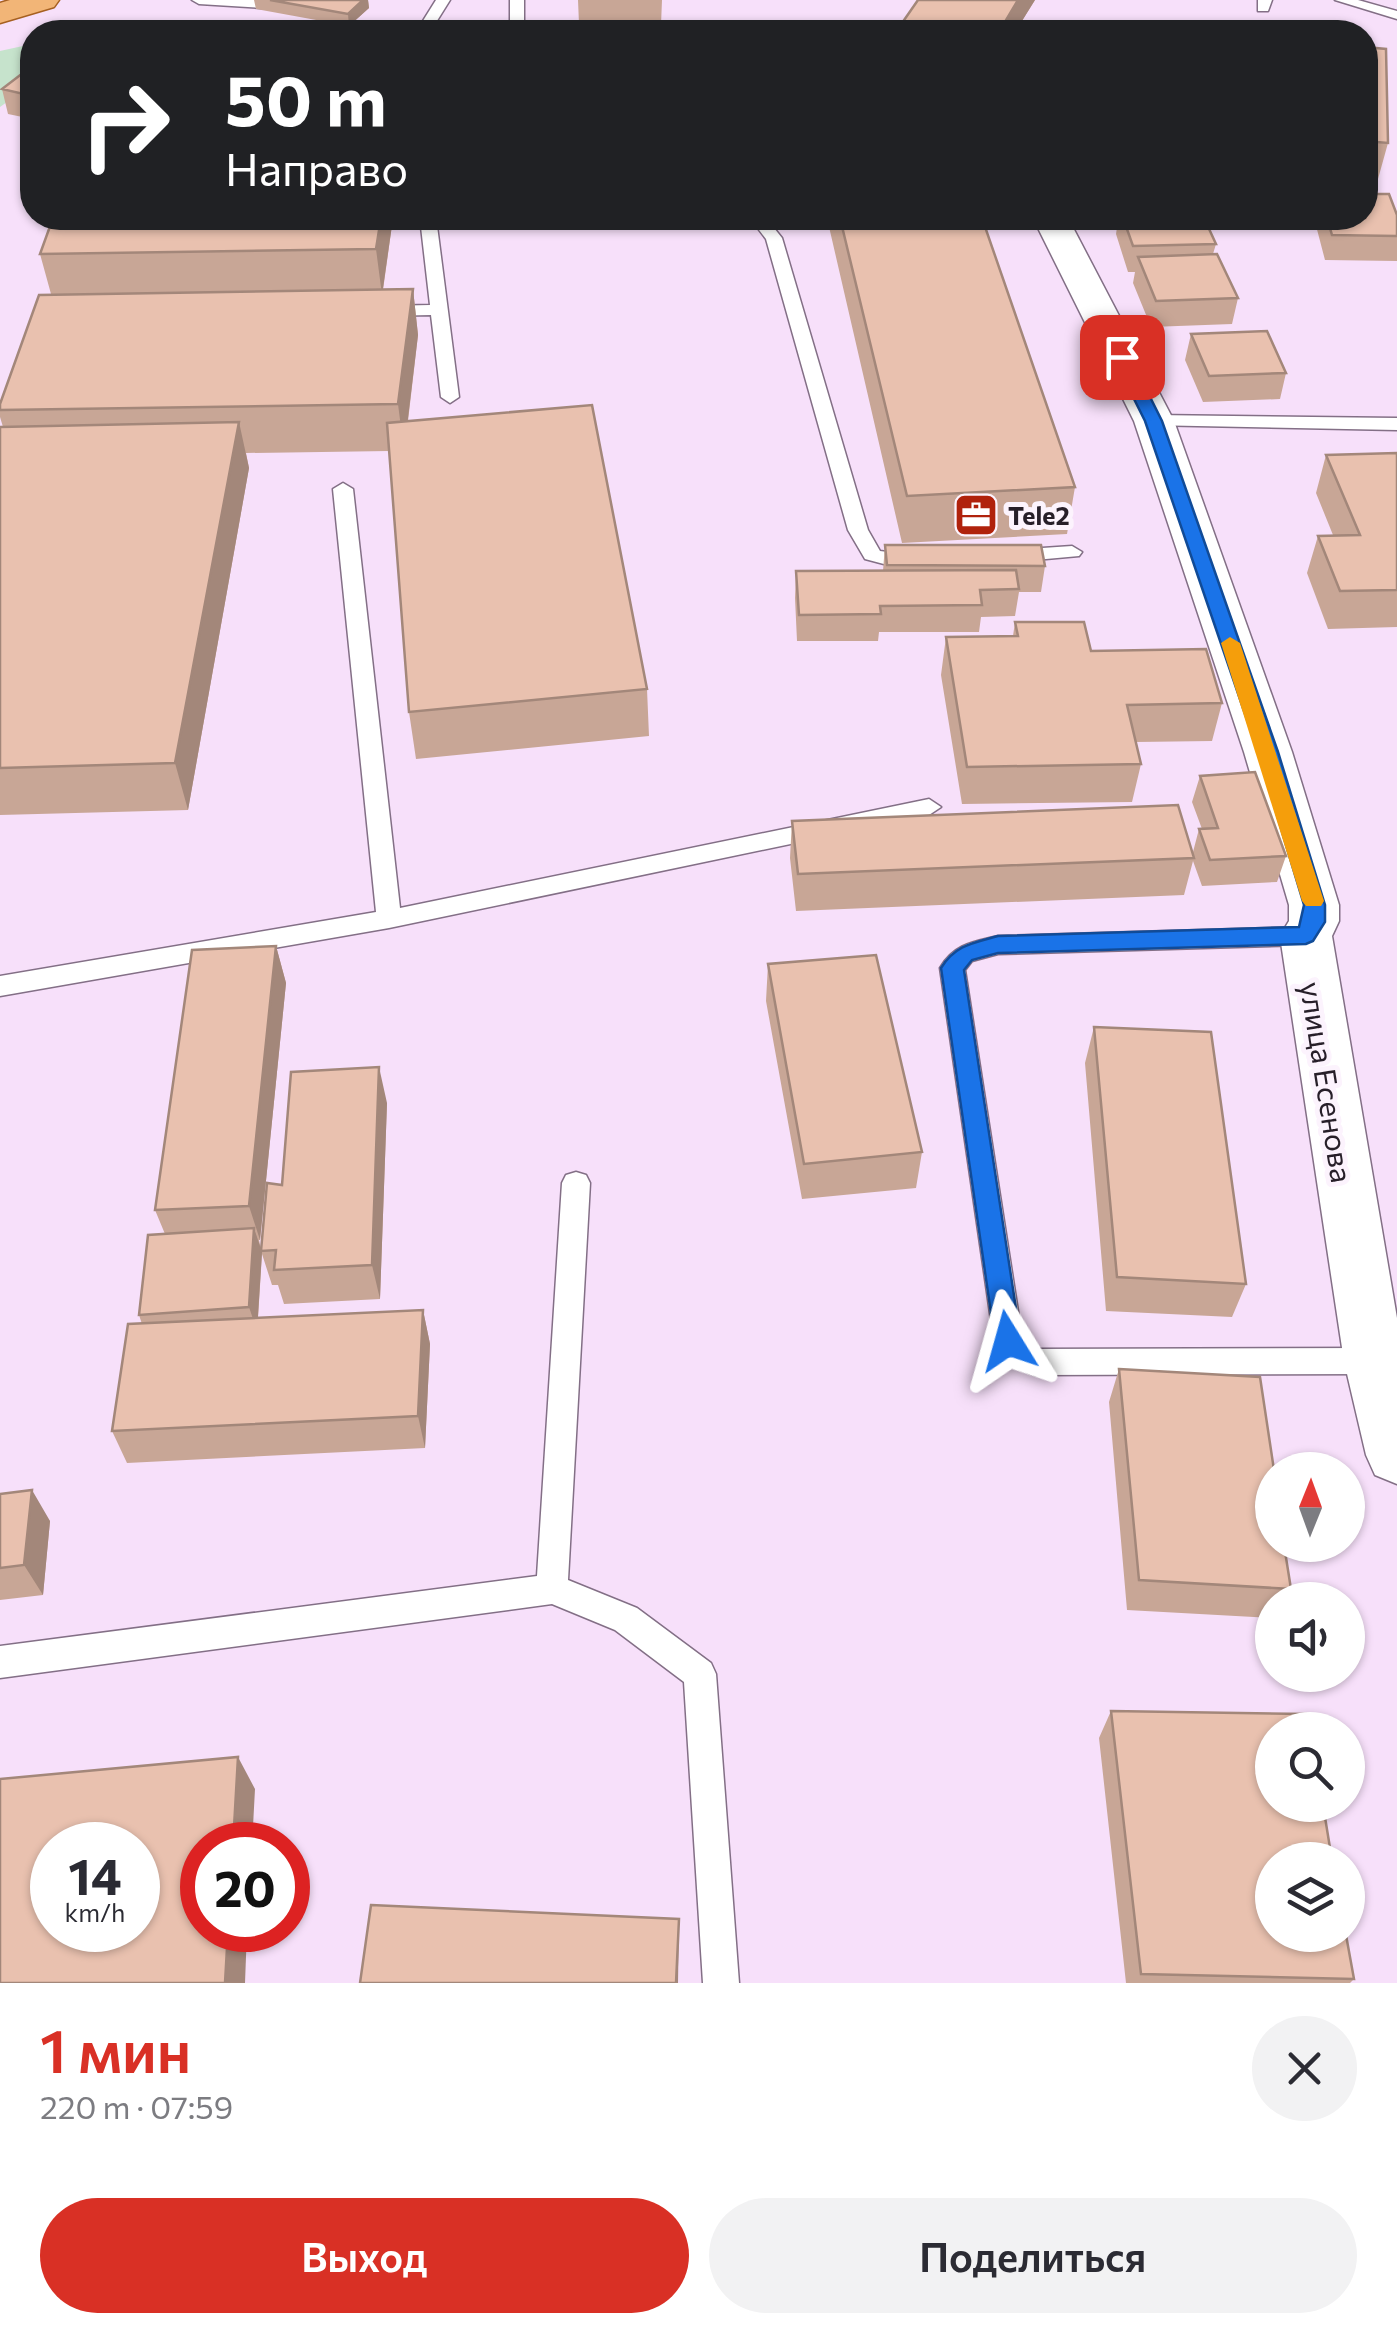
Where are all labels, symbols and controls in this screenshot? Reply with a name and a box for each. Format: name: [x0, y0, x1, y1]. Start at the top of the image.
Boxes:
text: 50 m: [225, 55, 387, 140]
icon: right: [60, 60, 190, 190]
text: Направо: [225, 140, 408, 195]
pin: [1080, 315, 1165, 400]
icon: arrive: [1095, 330, 1150, 385]
office icon: Tele2: [953, 492, 999, 538]
place label: Tele2: [1008, 500, 1070, 530]
street label: улица Есенова: [1294, 979, 1362, 1185]
position arrow: [956, 1289, 1060, 1393]
north arrow: [1255, 1452, 1365, 1562]
map controls: [1255, 1452, 1365, 1952]
button: sound: [1255, 1582, 1365, 1692]
button: search: [1255, 1712, 1365, 1822]
speed limit sign: 20: [180, 1822, 310, 1952]
button: layers: [1255, 1842, 1365, 1952]
text: 14: [68, 1844, 122, 1905]
text: km/h: [65, 1897, 125, 1927]
text: 1 мин: [40, 2012, 191, 2085]
button: close: [1252, 2016, 1357, 2121]
text: 220 m · 07:59: [40, 2086, 233, 2126]
button: Выход: [40, 2198, 689, 2313]
button: Поделиться: [709, 2198, 1357, 2313]

